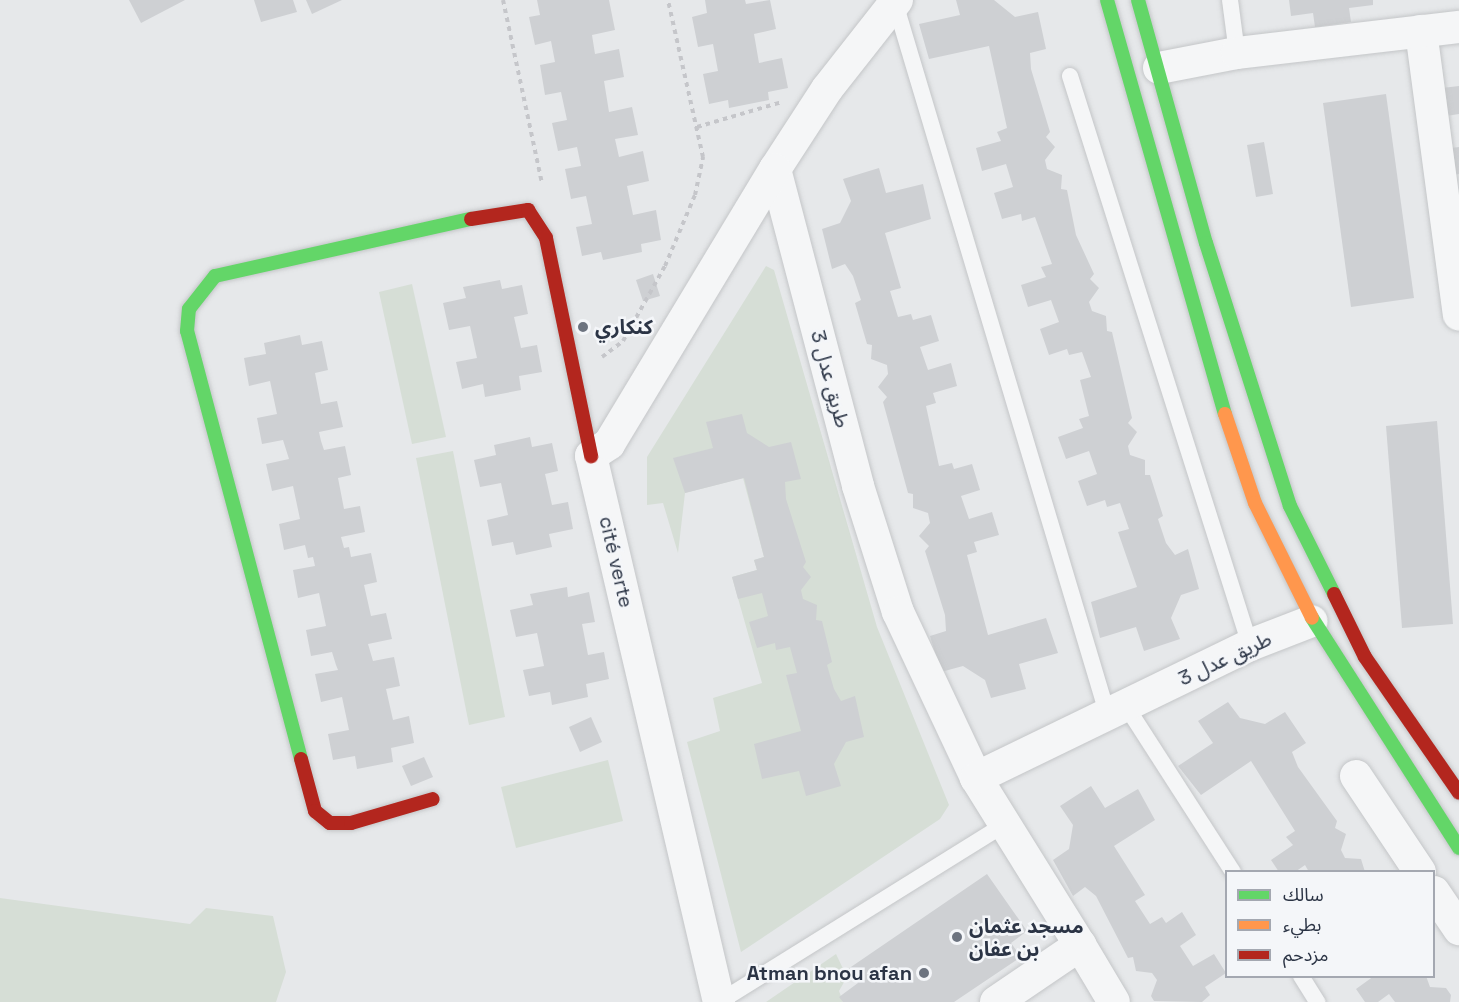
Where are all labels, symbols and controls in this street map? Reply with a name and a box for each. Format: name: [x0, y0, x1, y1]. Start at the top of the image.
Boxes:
place label: كنكاري: [595, 315, 653, 339]
marker: كنكاري: [576, 320, 590, 334]
street label: طريق عدل 3: [805, 328, 855, 430]
street label: cité verte: [594, 514, 638, 610]
street label: طريق عدل 3: [1175, 627, 1275, 691]
legend: [1225, 870, 1435, 978]
text: سالك: [1283, 883, 1324, 906]
text: بطيء: [1283, 913, 1321, 936]
place label: مسجد عثمان بن عفان: [969, 914, 1084, 961]
marker: مسجد عثمان بن عفان: [950, 930, 964, 944]
text: مزدحم: [1283, 943, 1328, 966]
place label: Atman bnou afan: [747, 961, 912, 985]
marker: Atman bnou afan: [917, 966, 931, 980]

